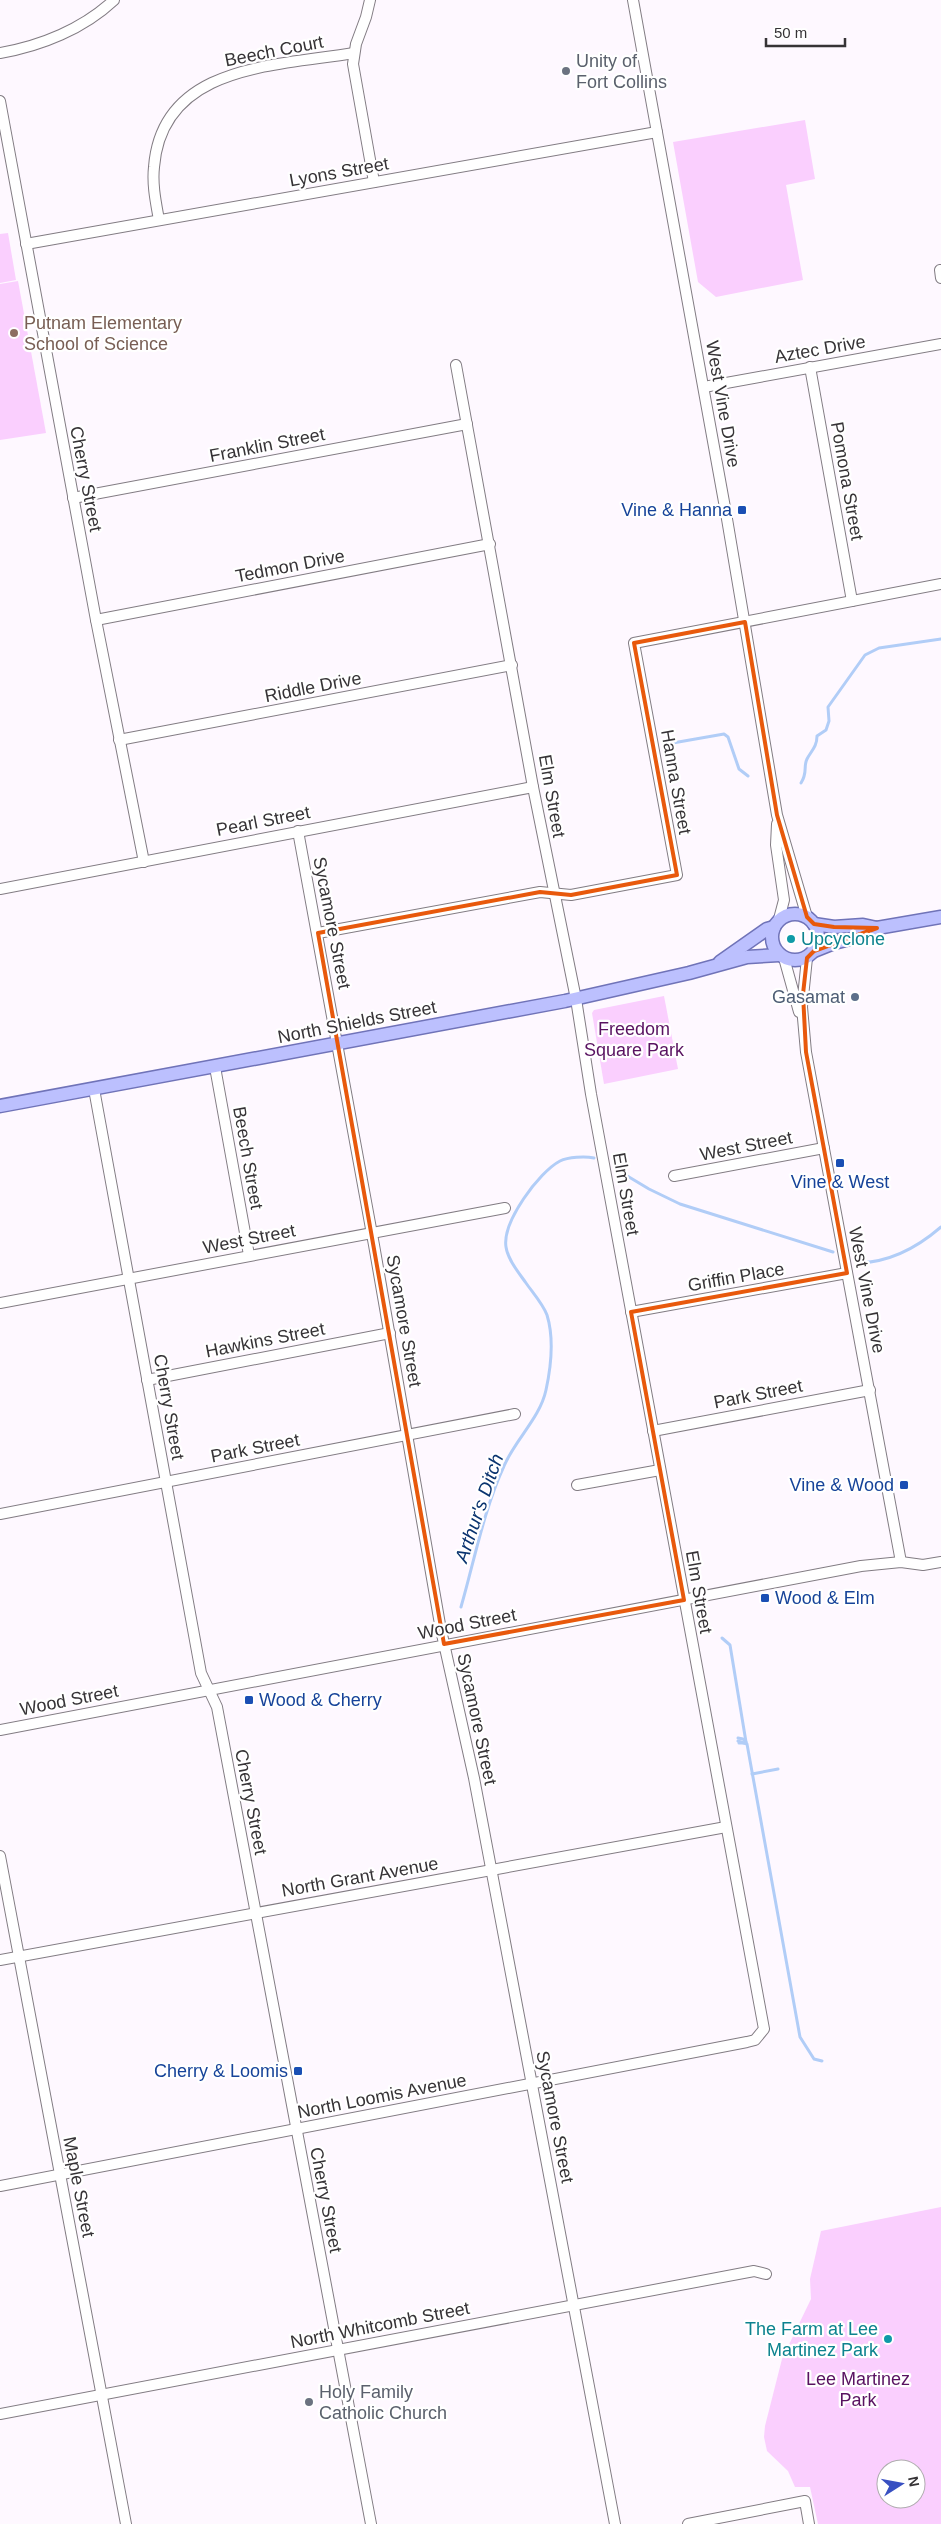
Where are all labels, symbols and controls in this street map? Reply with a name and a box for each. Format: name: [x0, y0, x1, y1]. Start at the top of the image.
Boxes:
scale bar: [766, 15, 845, 47]
text: 50 m: [774, 24, 807, 41]
street label: Beech Court: [223, 32, 325, 70]
place label: Unity of Fort Collins: [576, 51, 667, 92]
marker: Unity of Fort Collins: [560, 65, 572, 77]
street label: Lyons Street: [288, 153, 390, 191]
place label: Putnam Elementary School of Science: [24, 313, 182, 354]
marker: Putnam Elementary School of Science: [8, 327, 20, 339]
street label: Aztec Drive: [773, 331, 867, 367]
street label: West Vine Drive: [702, 339, 744, 469]
street label: Pomona Street: [827, 420, 867, 542]
street label: Franklin Street: [208, 424, 326, 466]
street label: Cherry Street: [66, 425, 106, 533]
place label: Vine & Hanna: [621, 500, 733, 520]
marker: Vine & Hanna: [736, 504, 748, 516]
street label: Tedmon Drive: [234, 546, 346, 586]
street label: Riddle Drive: [263, 668, 363, 706]
street label: Hanna Street: [657, 728, 695, 836]
street label: Elm Street: [535, 753, 569, 839]
street label: Pearl Street: [214, 802, 312, 840]
street label: Sycamore Street: [309, 855, 355, 991]
place label: Upcyclone: [801, 929, 885, 949]
marker: Upcyclone: [785, 933, 797, 945]
place label: Gasamat: [772, 987, 845, 1007]
marker: Gasamat: [849, 991, 861, 1003]
street label: North Shields Street: [276, 997, 438, 1047]
park label: Freedom Square Park: [584, 1019, 685, 1060]
street label: Beech Street: [229, 1105, 267, 1211]
street label: West Street: [698, 1127, 794, 1165]
street label: Elm Street: [609, 1151, 643, 1237]
marker: Vine & West: [834, 1157, 846, 1169]
place label: Vine & West: [791, 1172, 889, 1192]
street label: West Street: [201, 1220, 297, 1258]
street label: West Vine Drive: [845, 1225, 889, 1355]
street label: Sycamore Street: [383, 1253, 425, 1389]
street label: Griffin Place: [686, 1259, 786, 1295]
street label: Hawkins Street: [204, 1319, 326, 1361]
street label: Cherry Street: [150, 1353, 188, 1461]
street label: Park Street: [712, 1376, 804, 1412]
street label: Park Street: [209, 1430, 301, 1466]
water label: Arthur's Ditch: [450, 1451, 507, 1566]
place label: Vine & Wood: [790, 1475, 894, 1495]
marker: Vine & Wood: [898, 1479, 910, 1491]
street label: Elm Street: [682, 1549, 716, 1635]
place label: Wood & Elm: [775, 1588, 875, 1608]
marker: Wood & Elm: [759, 1592, 771, 1604]
street label: Wood Street: [416, 1605, 518, 1643]
street label: Sycamore Street: [453, 1651, 501, 1787]
street label: Wood Street: [18, 1681, 120, 1719]
place label: Wood & Cherry: [259, 1690, 382, 1710]
marker: Wood & Cherry: [243, 1694, 255, 1706]
street label: Cherry Street: [231, 1748, 271, 1856]
street label: North Grant Avenue: [280, 1853, 440, 1901]
street label: Sycamore Street: [532, 2049, 578, 2185]
place label: Cherry & Loomis: [154, 2061, 288, 2081]
marker: Cherry & Loomis: [292, 2065, 304, 2077]
street label: North Loomis Avenue: [296, 2070, 468, 2122]
street label: Maple Street: [59, 2135, 99, 2239]
street label: Cherry Street: [306, 2146, 346, 2254]
street label: North Whitcomb Street: [289, 2298, 471, 2352]
place label: The Farm at Lee Martinez Park: [745, 2319, 879, 2360]
marker: The Farm at Lee Martinez Park: [882, 2333, 894, 2345]
park label: Lee Martinez Park: [806, 2369, 910, 2410]
place label: Holy Family Catholic Church: [319, 2382, 447, 2423]
marker: Holy Family Catholic Church: [303, 2396, 315, 2408]
north arrow: [876, 2459, 926, 2509]
text: N: [905, 2475, 923, 2488]

